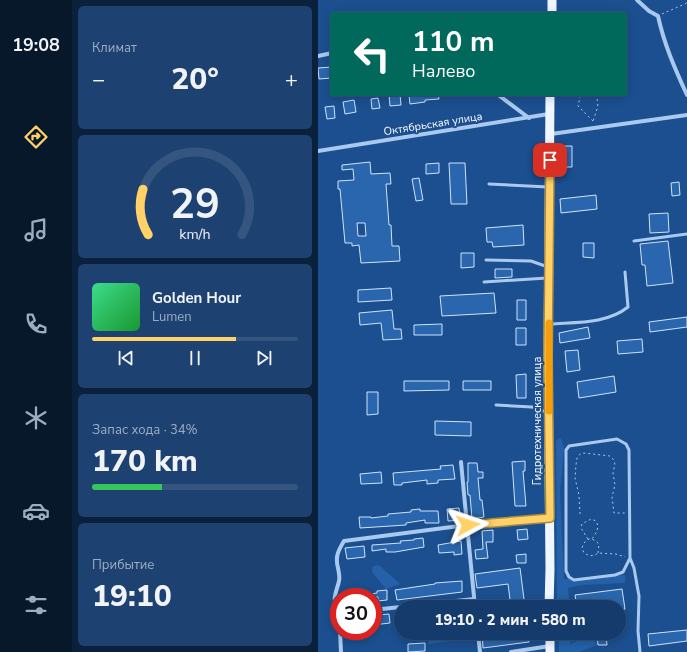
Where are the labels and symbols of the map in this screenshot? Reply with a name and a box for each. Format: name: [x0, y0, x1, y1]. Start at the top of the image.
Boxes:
street label: Октябрьская улица: [382, 109, 484, 139]
pin: [533, 143, 567, 177]
street label: Гидротехническая улица: [530, 357, 545, 485]
position arrow: [447, 504, 489, 546]
speed limit sign: 30: [330, 588, 382, 640]

